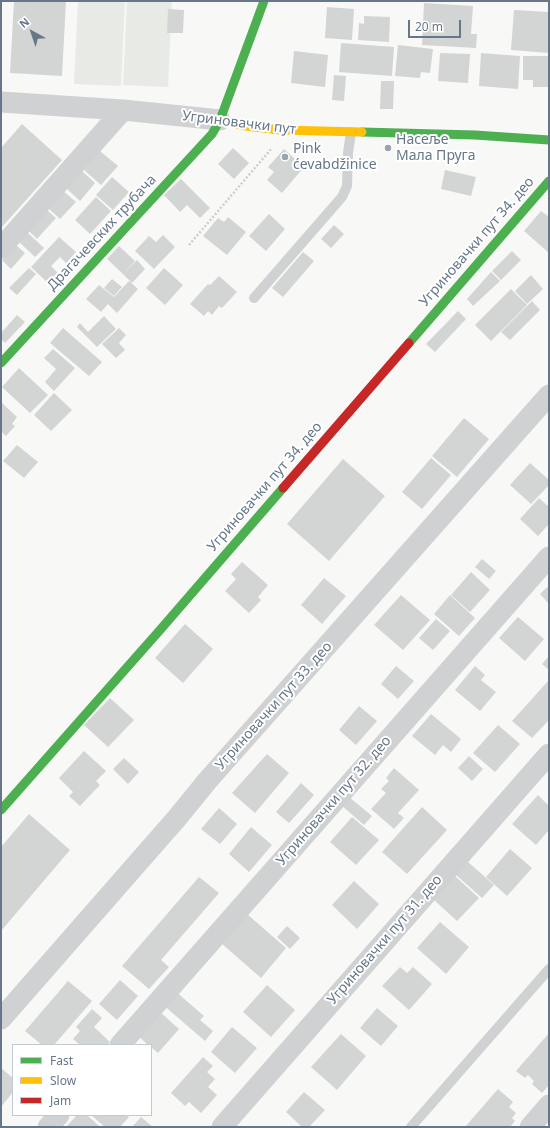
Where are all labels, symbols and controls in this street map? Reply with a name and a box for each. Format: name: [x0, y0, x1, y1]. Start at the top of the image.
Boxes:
north arrow: [12, 12, 52, 52]
scale bar: [410, 12, 463, 38]
text: N: [16, 14, 32, 31]
text: 20 m: [415, 18, 443, 35]
street label: Угриновачки пут: [181, 108, 297, 138]
place label: Насеље Мала Пруга: [396, 132, 476, 164]
place label: Pink ćevabdžinice: [293, 141, 377, 174]
marker: Насеље Мала Пруга: [383, 143, 393, 153]
marker: Pink ćevabdžinice: [280, 152, 290, 162]
street label: Драгачевских трубача: [44, 172, 160, 294]
street label: Угриновачки пут 34. део: [416, 174, 538, 310]
street label: Угриновачки пут 34. део: [204, 419, 326, 555]
street label: Угриновачки пут 33. део: [212, 639, 336, 773]
street label: Угриновачки пут 32. део: [273, 733, 395, 869]
street label: Угриновачки пут 31. део: [324, 872, 446, 1008]
legend: [12, 1044, 152, 1116]
text: Fast: [50, 1052, 73, 1069]
text: Slow: [50, 1072, 76, 1089]
text: Jam: [50, 1092, 71, 1109]

